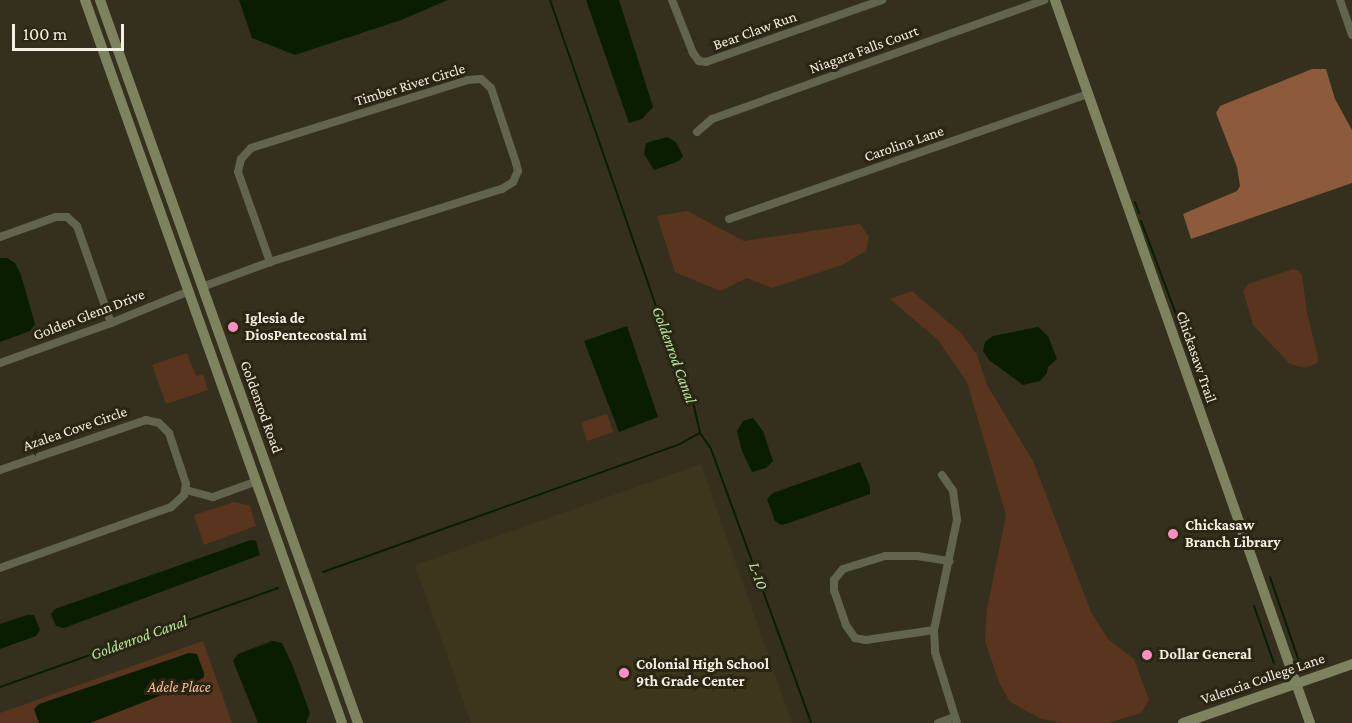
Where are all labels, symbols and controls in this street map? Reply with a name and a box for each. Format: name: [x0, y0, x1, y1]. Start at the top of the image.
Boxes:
street label: Bear Claw Run: [711, 8, 799, 54]
scale bar: [15, 12, 128, 50]
street label: Niagara Falls Court: [807, 22, 921, 78]
text: 100 m: [23, 24, 67, 44]
street label: Timber River Circle: [352, 60, 468, 110]
street label: Carolina Lane: [862, 122, 946, 166]
street label: Golden Glenn Drive: [31, 285, 147, 345]
water label: Goldenrod Canal: [648, 304, 700, 406]
place label: Iglesia de DiosPentecostal mi: [245, 309, 367, 344]
street label: Chickasaw Trail: [1172, 309, 1220, 405]
marker: Iglesia de DiosPentecostal mi: [226, 320, 240, 334]
street label: Goldenrod Road: [236, 358, 286, 456]
street label: Azalea Cove Circle: [21, 403, 129, 455]
place label: Chickasaw Branch Library: [1185, 516, 1281, 551]
marker: Chickasaw Branch Library: [1166, 527, 1180, 541]
water label: L-10: [744, 560, 772, 592]
water label: Goldenrod Canal: [88, 612, 190, 664]
place label: Dollar General: [1159, 646, 1252, 664]
marker: Dollar General: [1140, 648, 1154, 662]
street label: Valencia College Lane: [1199, 649, 1327, 709]
place label: Colonial High School 9th Grade Center: [636, 655, 769, 690]
marker: Colonial High School 9th Grade Center: [617, 666, 631, 680]
park label: Adele Place: [148, 679, 210, 697]

